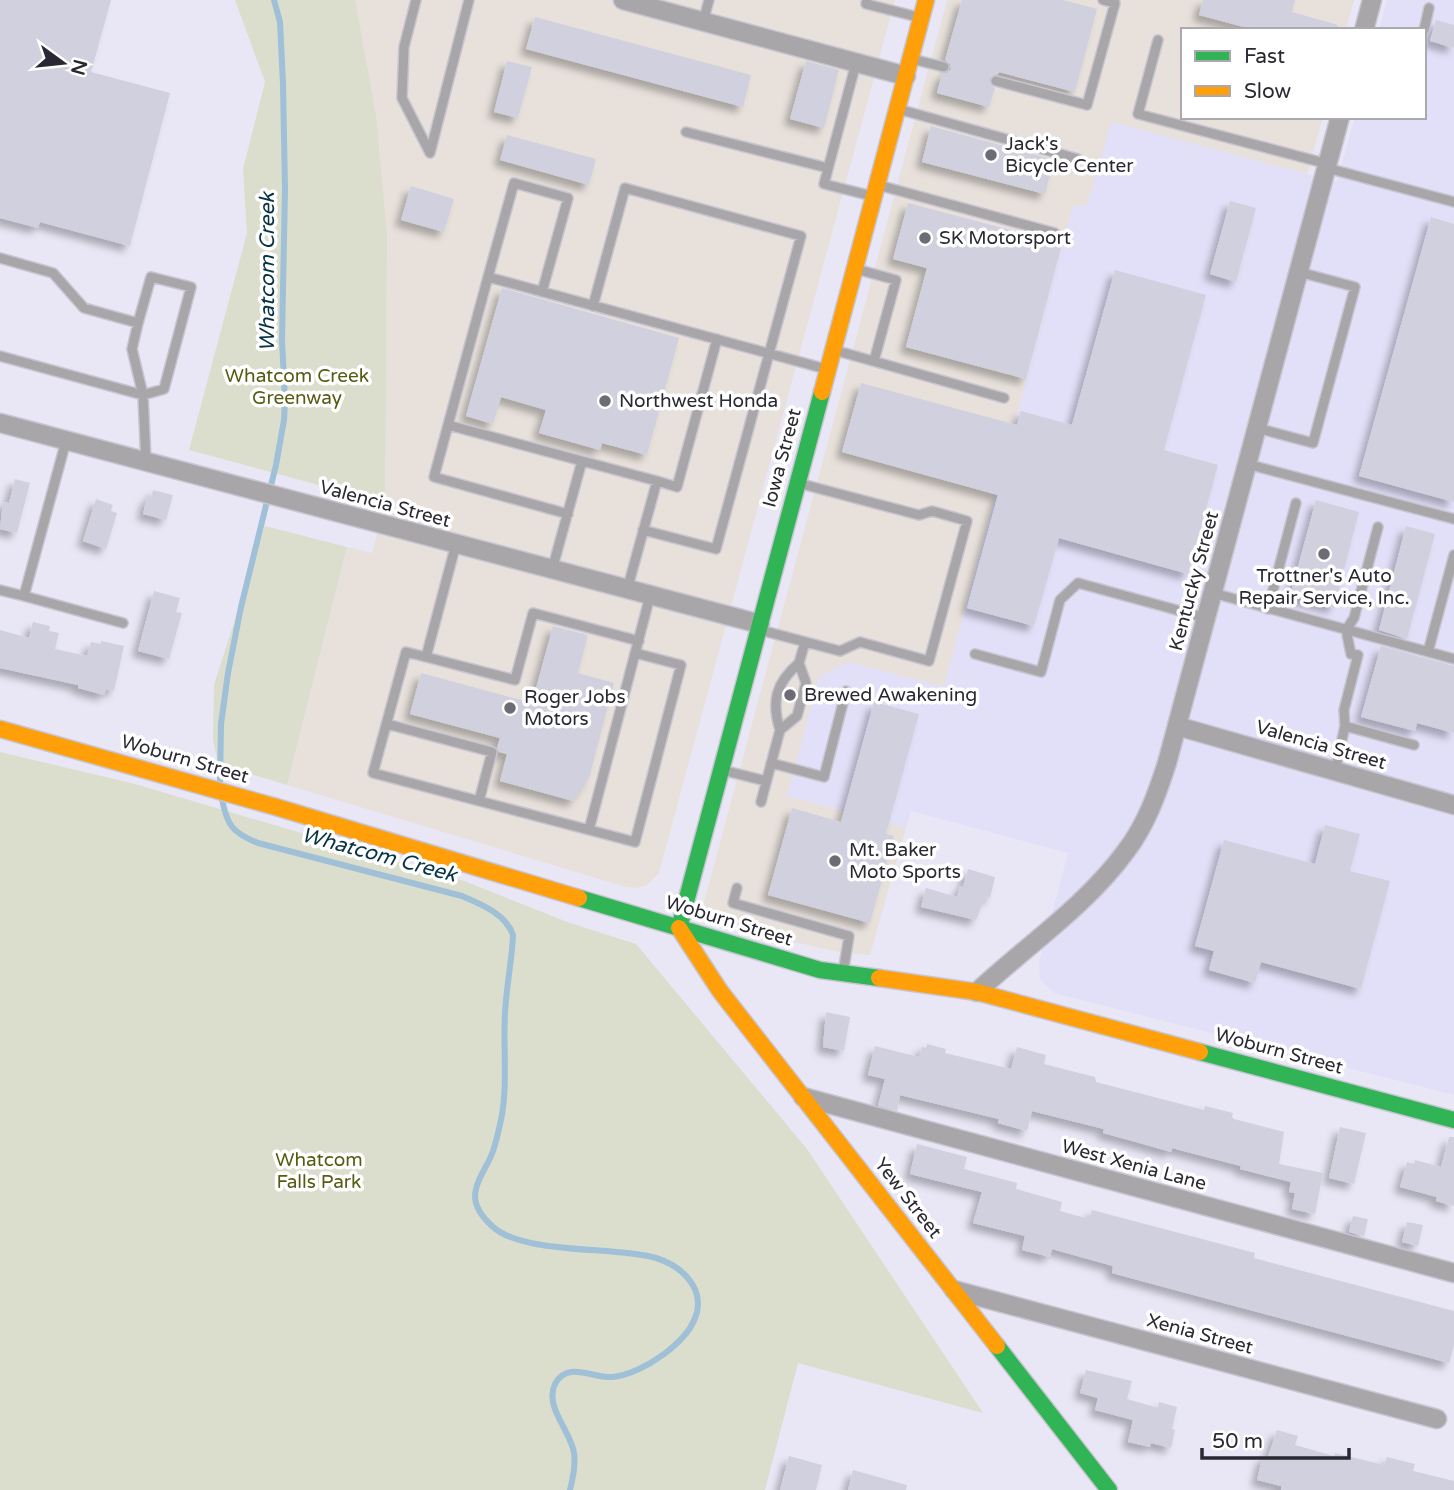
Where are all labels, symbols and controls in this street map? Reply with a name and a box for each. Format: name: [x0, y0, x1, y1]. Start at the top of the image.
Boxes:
north arrow: [28, 28, 98, 98]
legend: [1181, 28, 1426, 119]
text: Fast: [1244, 44, 1285, 69]
text: N: [66, 57, 91, 77]
text: Slow: [1244, 79, 1292, 104]
place label: Jack's Bicycle Center: [1005, 133, 1134, 177]
marker: Jack's Bicycle Center: [983, 147, 999, 163]
water label: Whatcom Creek: [255, 191, 280, 352]
place label: SK Motorsport: [939, 227, 1071, 249]
marker: SK Motorsport: [917, 230, 933, 246]
park label: Whatcom Creek Greenway: [225, 365, 369, 409]
place label: Northwest Honda: [619, 390, 778, 412]
marker: Northwest Honda: [597, 393, 613, 409]
street label: Iowa Street: [758, 406, 806, 510]
street label: Valencia Street: [317, 476, 453, 532]
street label: Kentucky Street: [1165, 509, 1223, 653]
marker: Trottner's Auto Repair Service, Inc.: [1316, 546, 1332, 562]
place label: Trottner's Auto Repair Service, Inc.: [1239, 565, 1409, 609]
place label: Brewed Awakening: [804, 684, 977, 706]
place label: Roger Jobs Motors: [524, 686, 626, 730]
marker: Brewed Awakening: [782, 687, 798, 703]
marker: Roger Jobs Motors: [502, 700, 518, 716]
street label: Valencia Street: [1253, 716, 1389, 774]
street label: Woburn Street: [119, 730, 251, 788]
water label: Whatcom Creek: [299, 822, 461, 888]
place label: Mt. Baker Moto Sports: [849, 839, 961, 883]
marker: Mt. Baker Moto Sports: [827, 853, 843, 869]
street label: Woburn Street: [663, 891, 795, 951]
street label: Woburn Street: [1213, 1023, 1345, 1079]
street label: West Xenia Lane: [1059, 1135, 1209, 1195]
park label: Whatcom Falls Park: [275, 1149, 363, 1193]
street label: Yew Street: [870, 1154, 946, 1242]
street label: Xenia Street: [1145, 1309, 1255, 1359]
scale bar: [1202, 1416, 1349, 1460]
text: 50 m: [1212, 1429, 1263, 1454]

